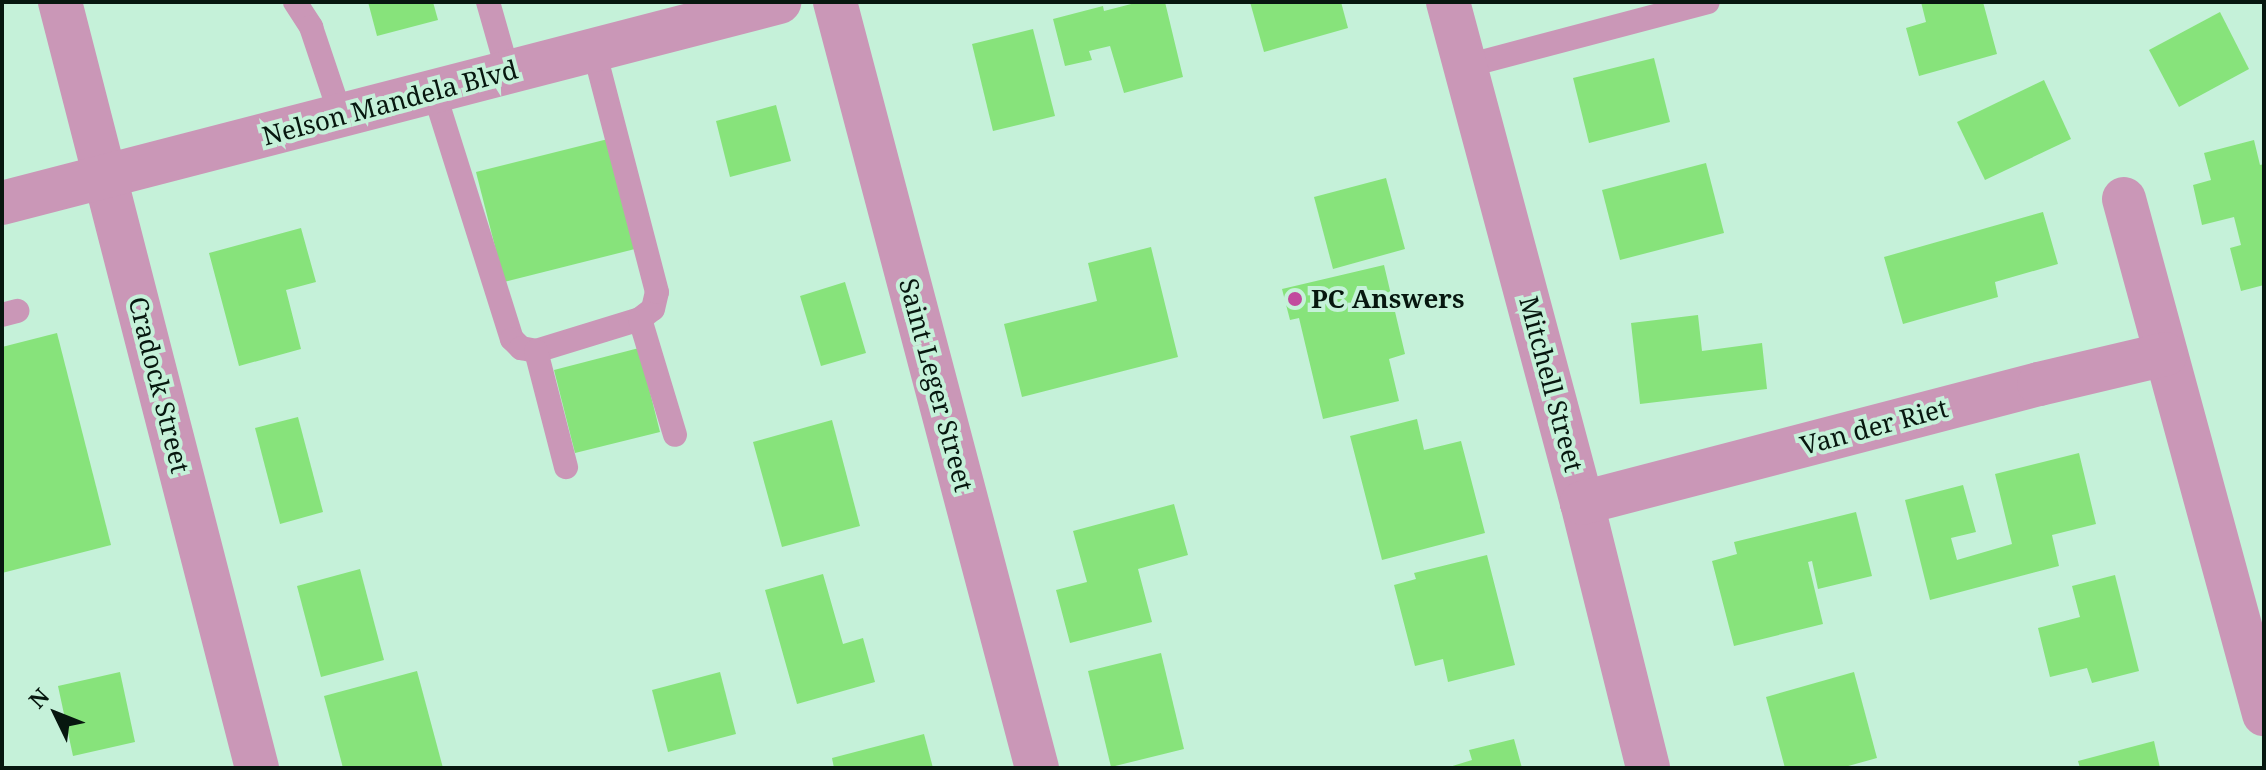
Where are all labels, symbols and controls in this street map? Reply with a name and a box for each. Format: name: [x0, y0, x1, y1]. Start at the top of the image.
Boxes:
street label: Nelson Mandela Blvd: [259, 54, 521, 152]
street label: Saint Leger Street: [893, 275, 979, 495]
place label: PC Answers: [1311, 283, 1464, 315]
marker: PC Answers: [1286, 290, 1304, 308]
street label: Mitchell Street: [1513, 293, 1589, 475]
street label: Cradock Street: [122, 294, 196, 476]
street label: Van der Riet: [1797, 392, 1951, 462]
north arrow: [16, 674, 96, 754]
text: N: [22, 681, 55, 714]

